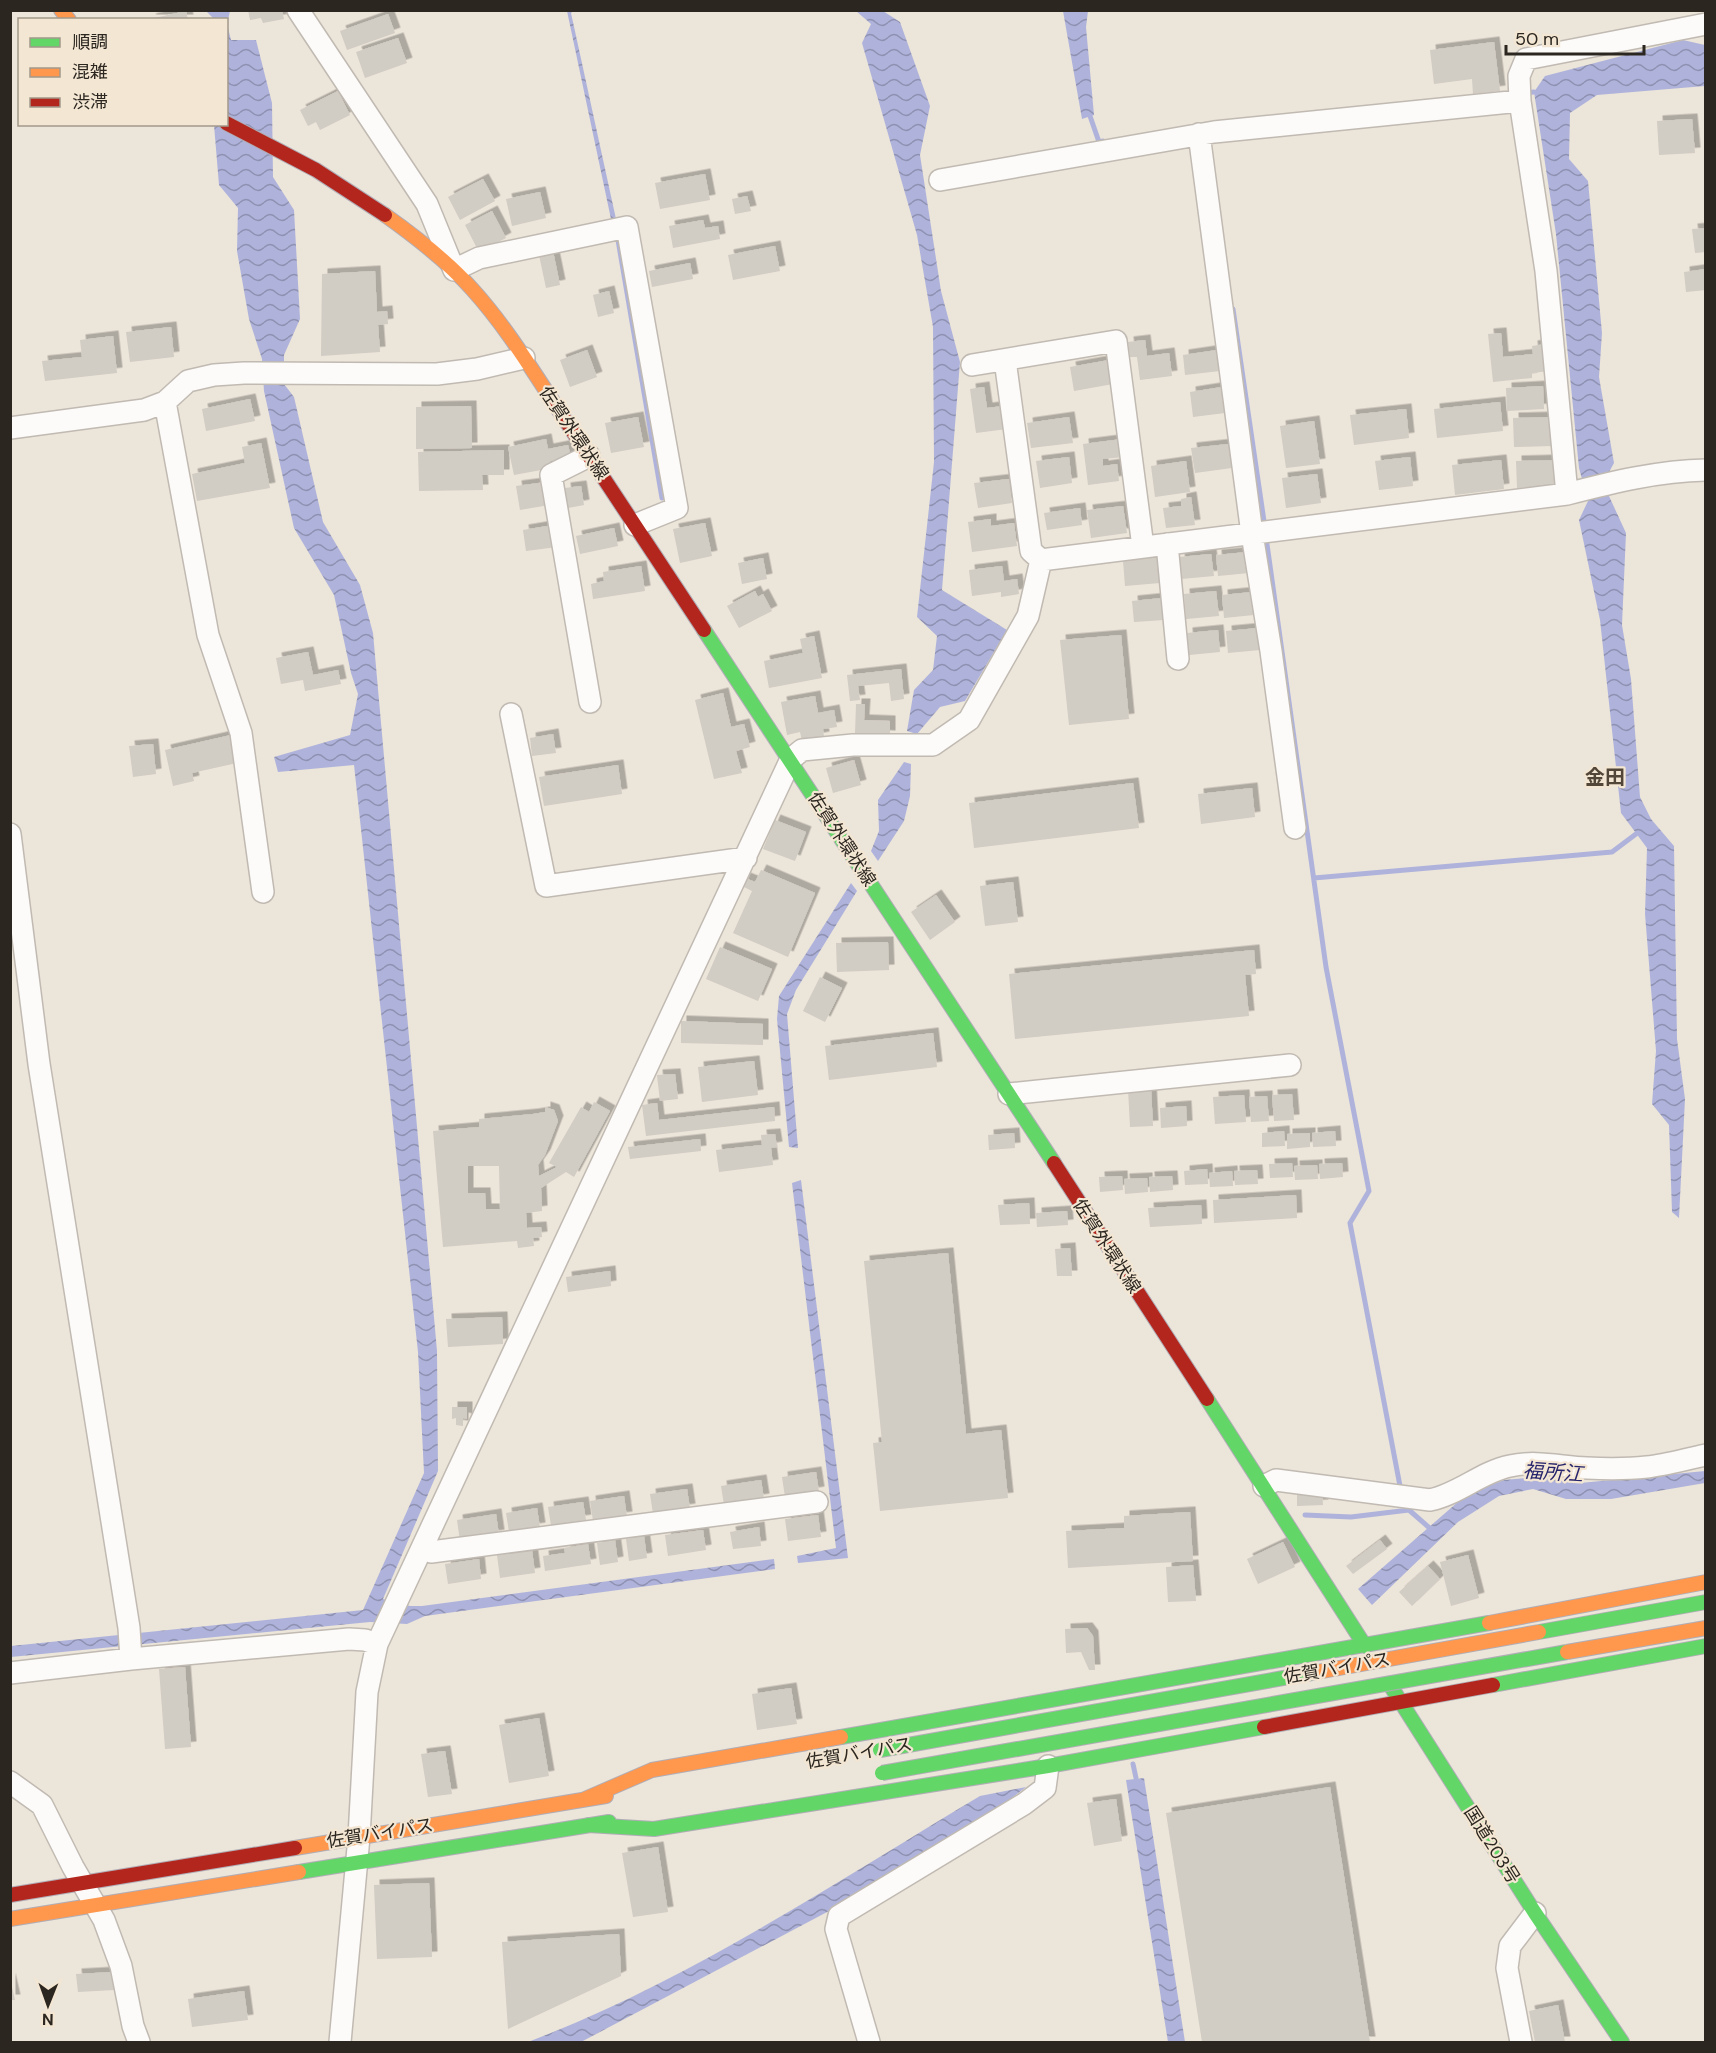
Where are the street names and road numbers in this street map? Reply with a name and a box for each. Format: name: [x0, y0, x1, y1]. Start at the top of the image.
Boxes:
street label: 佐賀外環状線: [534, 382, 614, 484]
street label: 佐賀外環状線: [803, 787, 881, 891]
street label: 佐賀外環状線: [1068, 1194, 1146, 1298]
street label: 佐賀バイパス: [1282, 1647, 1392, 1689]
street label: 佐賀バイパス: [804, 1732, 914, 1774]
street label: 国道203号: [1459, 1802, 1525, 1888]
street label: 佐賀バイパス: [325, 1813, 435, 1853]

